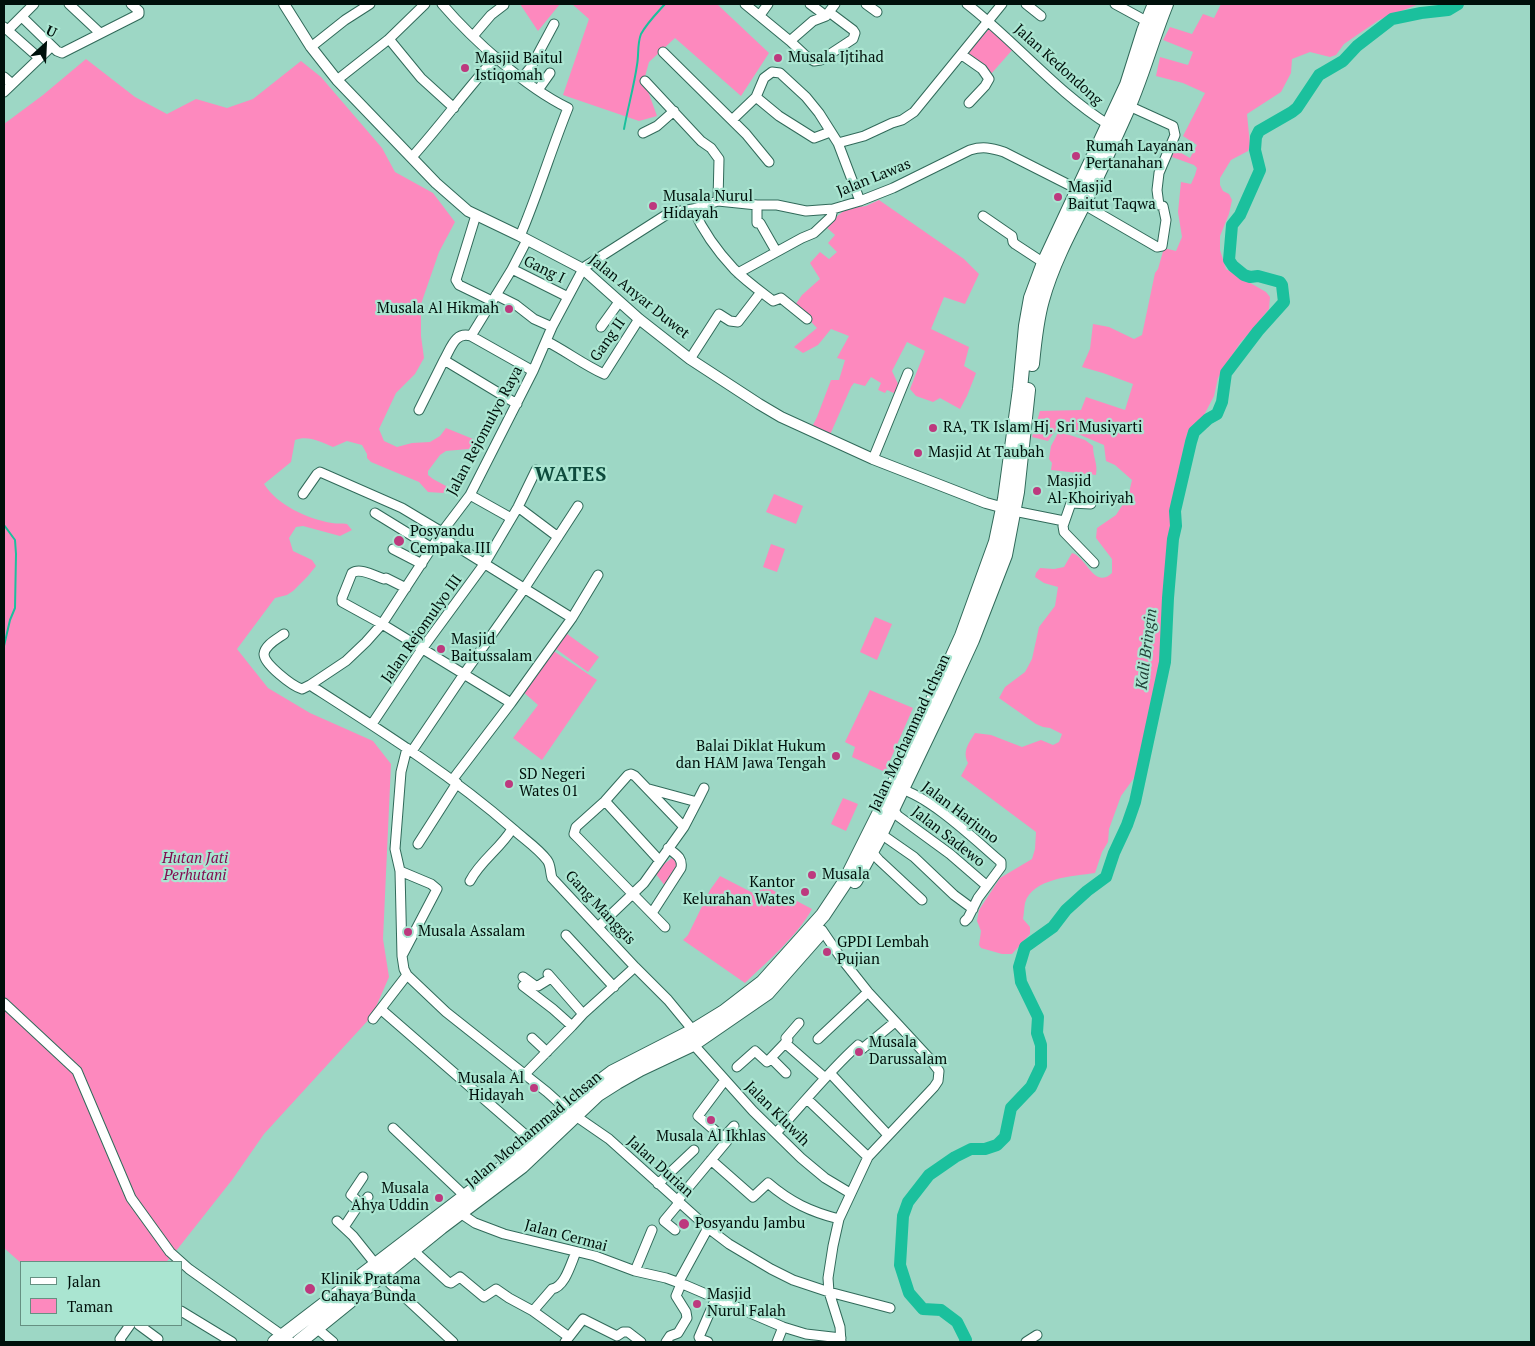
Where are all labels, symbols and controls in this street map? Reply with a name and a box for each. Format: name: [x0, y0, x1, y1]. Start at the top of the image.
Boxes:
north arrow: [20, 20, 70, 70]
text: U: [43, 20, 60, 42]
street label: Jalan Kedondong: [1010, 21, 1106, 109]
place label: Musala Ijtihad: [788, 49, 884, 67]
place label: Masjid Baitul Istiqomah: [475, 50, 563, 85]
marker: Musala Ijtihad: [772, 52, 784, 64]
marker: Masjid Baitul Istiqomah: [459, 62, 471, 74]
place label: Rumah Layanan Pertanahan: [1086, 138, 1193, 173]
marker: Rumah Layanan Pertanahan: [1070, 150, 1082, 162]
street label: Jalan Lawas: [834, 155, 914, 201]
place label: Masjid Baitut Taqwa: [1068, 179, 1156, 214]
place label: Musala Nurul Hidayah: [663, 188, 753, 223]
marker: Masjid Baitut Taqwa: [1052, 191, 1064, 203]
marker: Musala Nurul Hidayah: [647, 200, 659, 212]
street label: Jalan Anyar Duwet: [585, 251, 693, 343]
street label: Gang I: [520, 252, 568, 288]
place label: Musala Al Hikmah: [377, 300, 499, 318]
marker: Musala Al Hikmah: [503, 303, 515, 315]
street label: Gang II: [587, 315, 629, 365]
street label: Jalan Rejomulyo Raya: [443, 363, 527, 499]
place label: RA, TK Islam Hj. Sri Musiyarti: [943, 419, 1142, 437]
marker: RA, TK Islam Hj. Sri Musiyarti: [927, 422, 939, 434]
place label: Masjid At Taubah: [928, 444, 1044, 462]
marker: Masjid At Taubah: [912, 447, 924, 459]
district label: WATES: [534, 463, 608, 487]
place label: Masjid Al-Khoiriyah: [1047, 473, 1134, 508]
marker: Masjid Al-Khoiriyah: [1031, 485, 1043, 497]
place label: Posyandu Cempaka III: [410, 523, 491, 558]
marker: Posyandu Cempaka III: [392, 534, 406, 548]
street label: Jalan Rejomulyo III: [378, 571, 466, 687]
water label: Kali Bringin: [1133, 607, 1161, 691]
place label: Masjid Baitussalam: [451, 631, 532, 666]
marker: Masjid Baitussalam: [435, 643, 447, 655]
street label: Jalan Mochammad Ichsan: [866, 651, 954, 815]
place label: Balai Diklat Hukum dan HAM Jawa Tengah: [676, 738, 826, 773]
marker: Balai Diklat Hukum dan HAM Jawa Tengah: [830, 750, 842, 762]
place label: SD Negeri Wates 01: [519, 766, 586, 801]
marker: SD Negeri Wates 01: [503, 778, 515, 790]
street label: Jalan Harjuno: [918, 778, 1002, 848]
street label: Jalan Sadewo: [908, 803, 988, 871]
park label: Hutan Jati Perhutani: [162, 850, 228, 885]
place label: Musala: [822, 866, 870, 884]
street label: Gang Manggis: [561, 867, 639, 949]
marker: Musala: [806, 869, 818, 881]
place label: Kantor Kelurahan Wates: [683, 874, 795, 909]
marker: Kantor Kelurahan Wates: [799, 886, 811, 898]
place label: Musala Assalam: [418, 923, 525, 941]
marker: Musala Assalam: [402, 926, 414, 938]
place label: GPDI Lembah Pujian: [837, 934, 929, 969]
marker: GPDI Lembah Pujian: [821, 946, 833, 958]
place label: Musala Darussalam: [869, 1034, 947, 1069]
marker: Musala Darussalam: [853, 1046, 865, 1058]
street label: Jalan Mochammad Ichsan: [463, 1068, 605, 1192]
place label: Musala Al Hidayah: [458, 1070, 524, 1105]
street label: Jalan Kluwih: [741, 1078, 813, 1150]
marker: Musala Al Hidayah: [528, 1082, 540, 1094]
marker: Musala Al Ikhlas: [705, 1114, 717, 1126]
place label: Musala Al Ikhlas: [656, 1128, 766, 1146]
street label: Jalan Durian: [623, 1132, 697, 1202]
place label: Musala Ahya Uddin: [351, 1180, 429, 1215]
marker: Musala Ahya Uddin: [433, 1192, 445, 1204]
place label: Posyandu Jambu: [695, 1215, 805, 1233]
street label: Jalan Cermai: [523, 1216, 609, 1256]
marker: Posyandu Jambu: [677, 1217, 691, 1231]
legend: [20, 1261, 182, 1326]
text: Jalan: [67, 1271, 101, 1291]
place label: Klinik Pratama Cahaya Bunda: [321, 1271, 420, 1306]
marker: Klinik Pratama Cahaya Bunda: [303, 1282, 317, 1296]
place label: Masjid Nurul Falah: [707, 1286, 786, 1321]
text: Taman: [67, 1296, 113, 1316]
marker: Masjid Nurul Falah: [691, 1298, 703, 1310]

